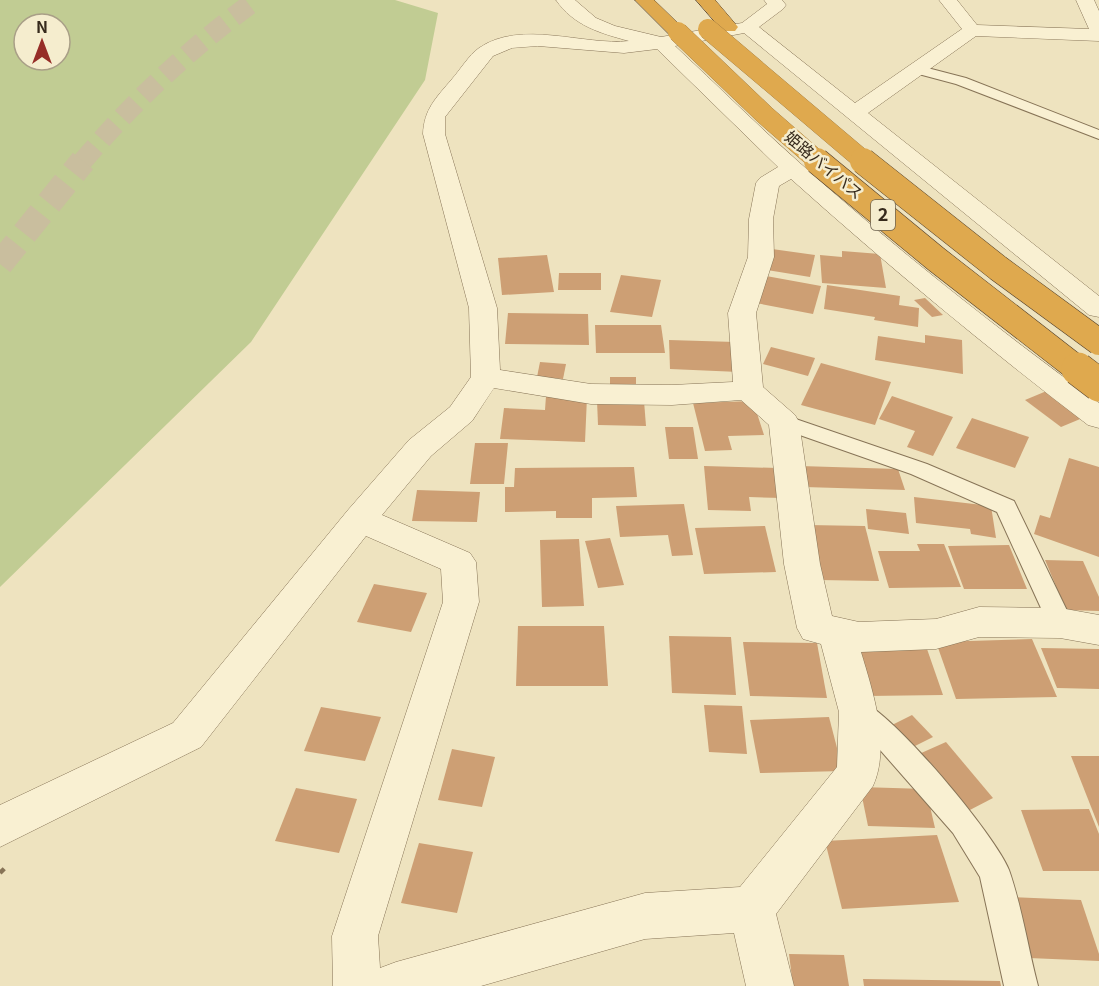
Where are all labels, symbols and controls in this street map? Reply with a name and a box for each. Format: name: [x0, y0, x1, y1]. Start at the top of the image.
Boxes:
north arrow: [12, 12, 72, 72]
text: N: [36, 14, 48, 38]
street label: 姫路バイパス: [780, 124, 869, 204]
road number: 2: [871, 200, 895, 230]

